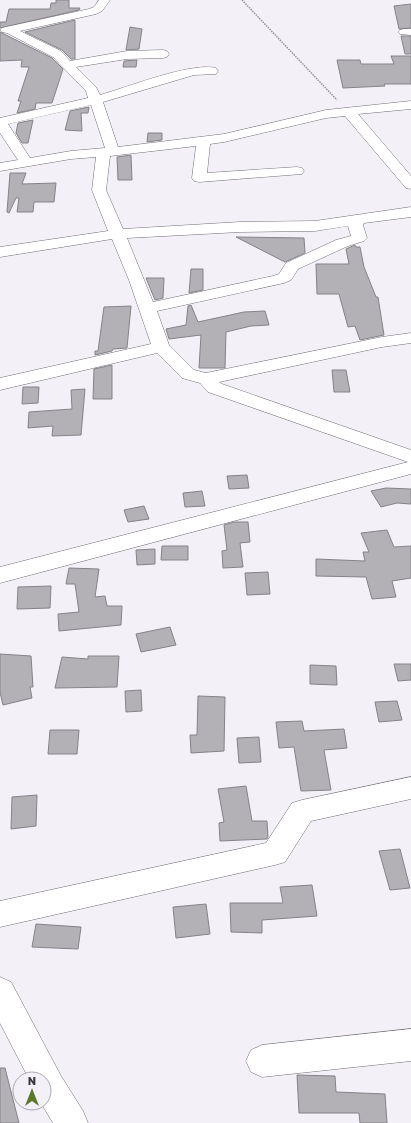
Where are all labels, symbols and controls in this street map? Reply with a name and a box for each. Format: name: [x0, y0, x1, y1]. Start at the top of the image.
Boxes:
north arrow: [12, 1071, 52, 1111]
text: N: [28, 1074, 36, 1087]

